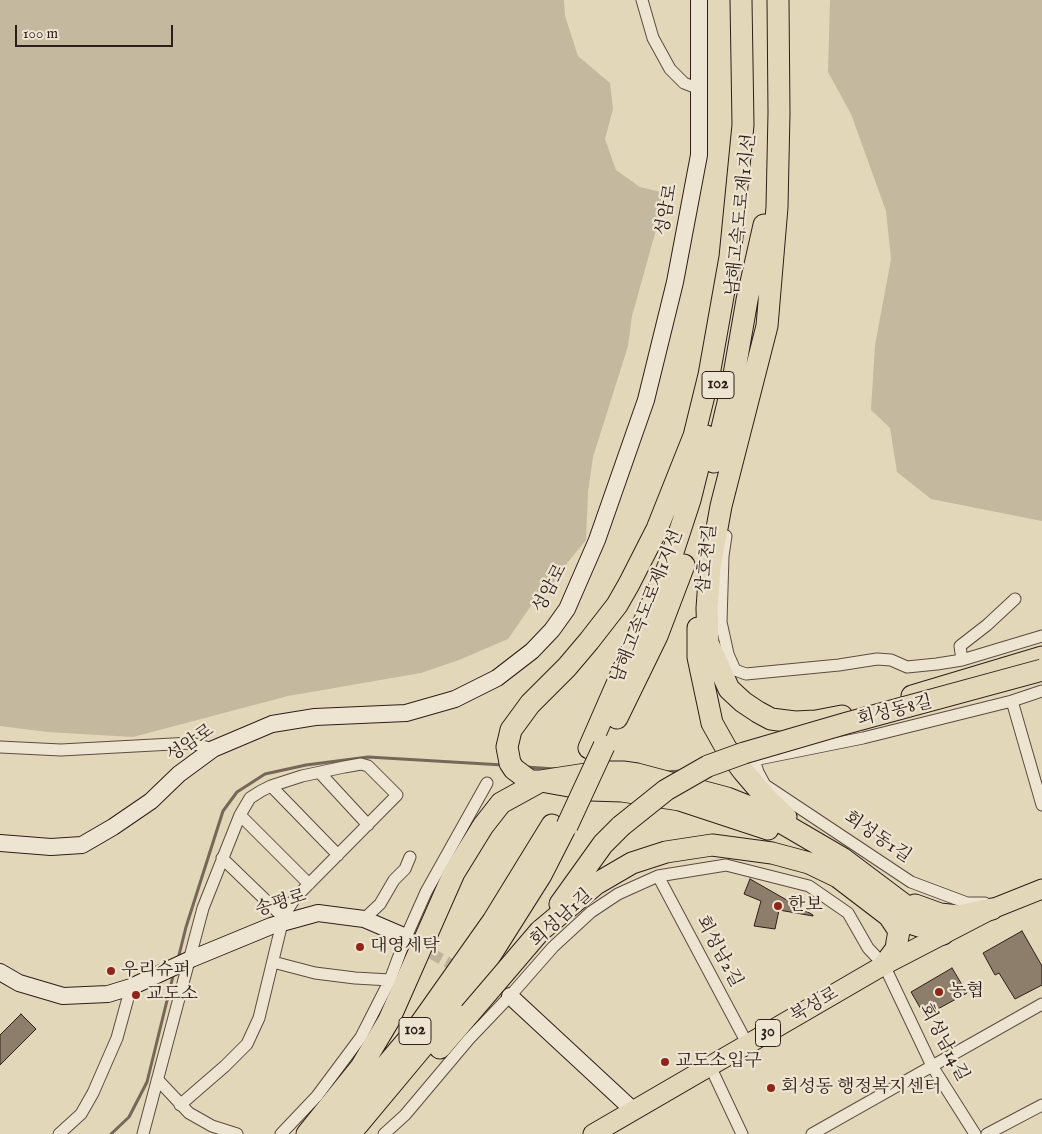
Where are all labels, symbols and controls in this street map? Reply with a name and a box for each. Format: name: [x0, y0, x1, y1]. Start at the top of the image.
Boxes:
scale bar: [18, 15, 175, 47]
text: 100 m: [23, 24, 58, 43]
street label: 남해고속도로제1지선: [723, 133, 761, 297]
street label: 성암로: [653, 182, 683, 238]
road number: 102: [702, 372, 734, 398]
street label: 삼호천길: [694, 523, 722, 595]
street label: 남해고속도로제1지선: [607, 527, 689, 687]
street label: 성암로: [529, 561, 573, 617]
street label: 회성동8길: [855, 692, 935, 732]
street label: 성암로: [163, 720, 219, 768]
street label: 회성동1길: [839, 808, 915, 868]
street label: 회성남1길: [526, 885, 598, 953]
street label: 송평로: [253, 886, 309, 922]
place label: 한보: [788, 895, 823, 917]
marker: 한보: [772, 900, 784, 912]
street label: 회성남2길: [690, 912, 746, 992]
place label: 대영세탁: [370, 936, 440, 958]
marker: 대영세탁: [354, 941, 366, 953]
place label: 우리슈퍼: [121, 960, 191, 982]
marker: 우리슈퍼: [105, 965, 117, 977]
place label: 농협: [949, 981, 984, 1003]
place label: 교도소: [146, 984, 198, 1006]
street label: 북성로: [787, 984, 843, 1028]
marker: 농협: [933, 986, 945, 998]
marker: 교도소: [130, 989, 142, 1001]
street label: 회성남14길: [913, 1000, 973, 1086]
road number: 102: [399, 1018, 431, 1044]
road number: 30: [756, 1020, 780, 1046]
place label: 교도소입구: [675, 1051, 762, 1073]
marker: 교도소입구: [659, 1056, 671, 1068]
place label: 회성동 행정복지센터: [781, 1077, 941, 1099]
marker: 회성동 행정복지센터: [765, 1082, 777, 1094]

